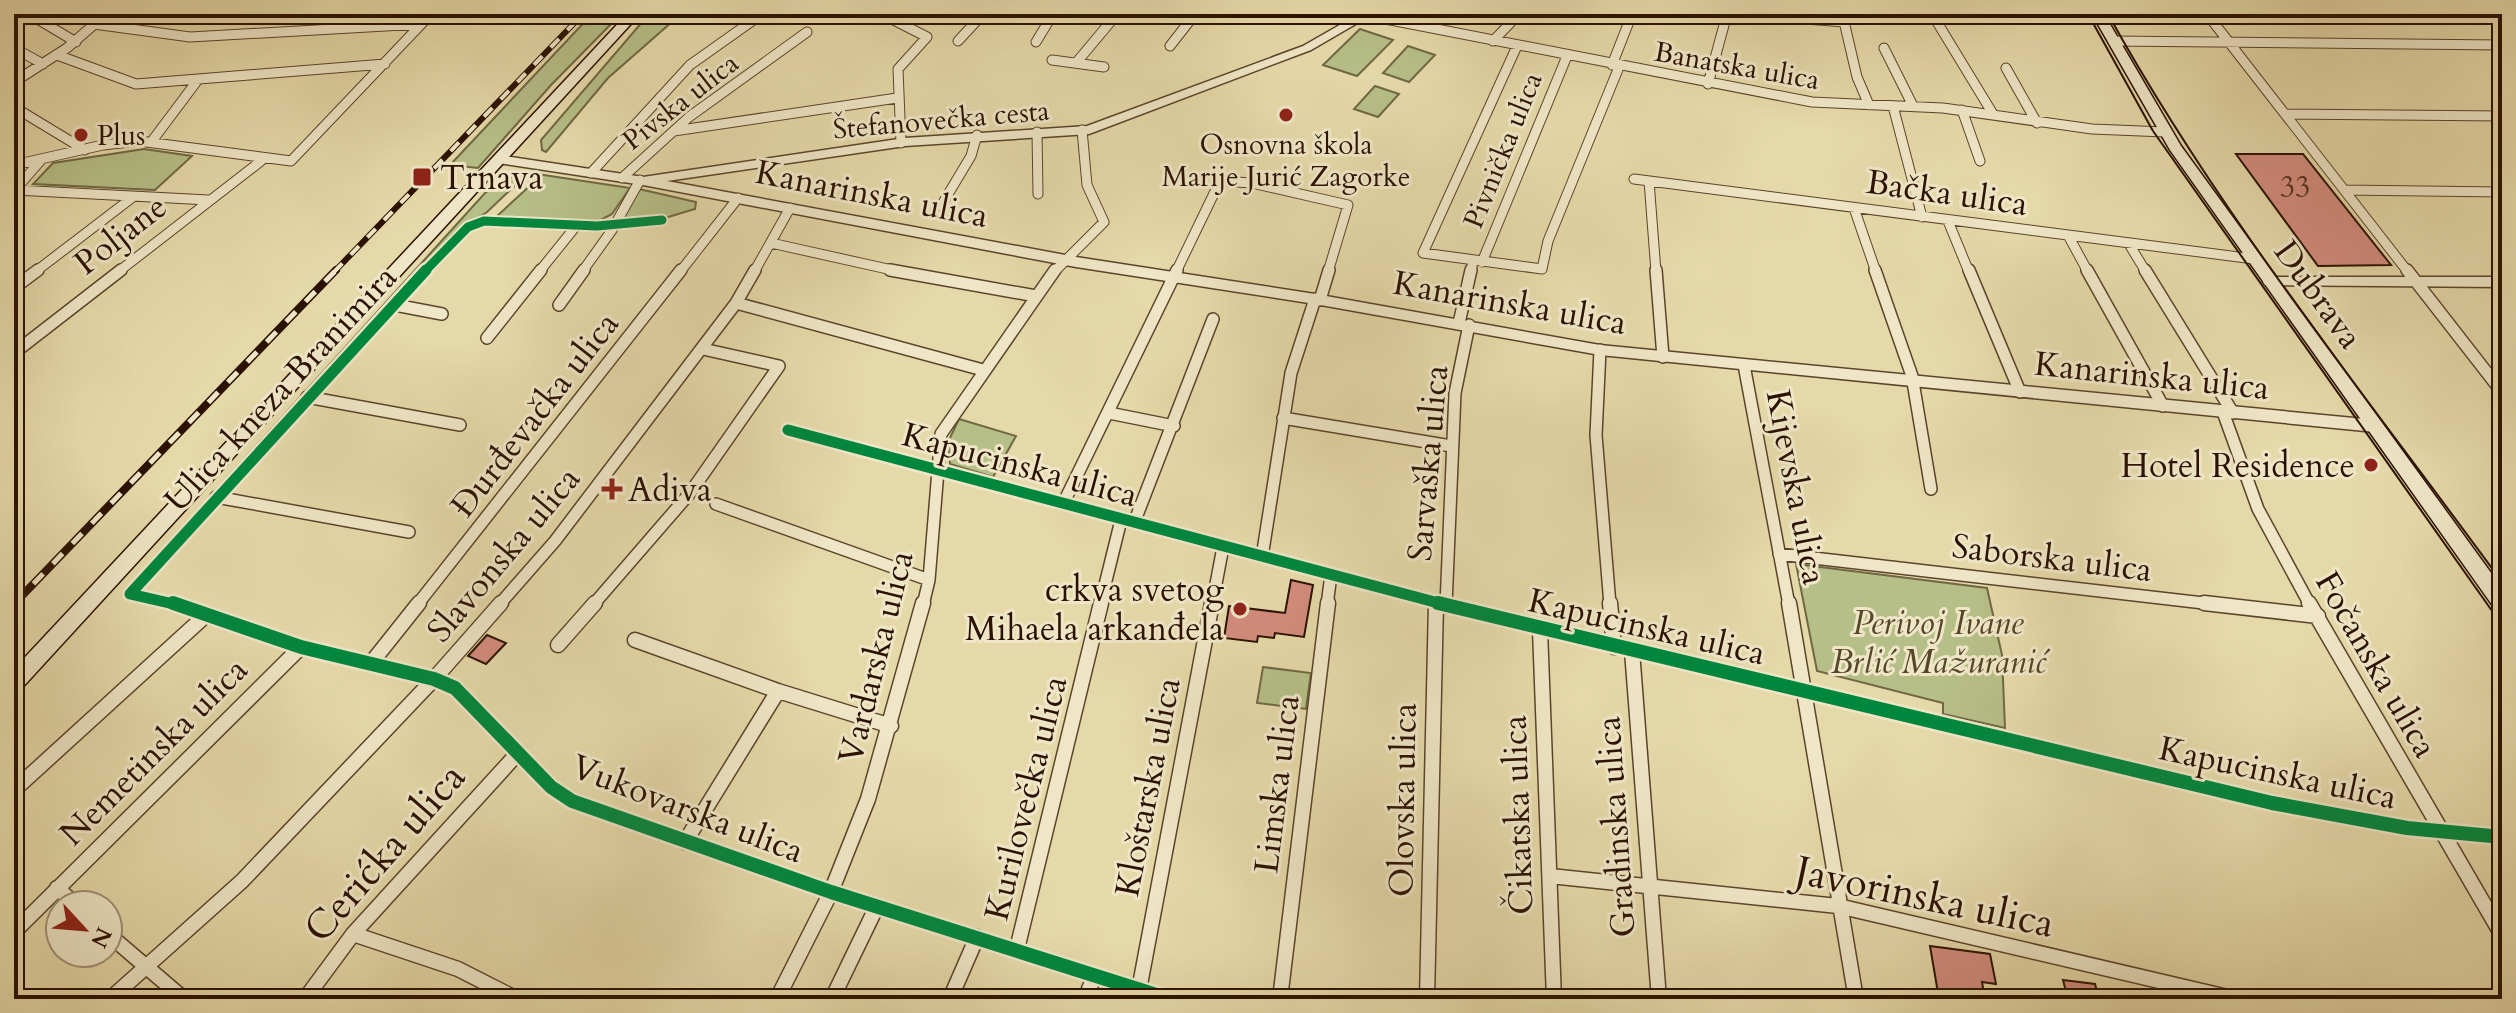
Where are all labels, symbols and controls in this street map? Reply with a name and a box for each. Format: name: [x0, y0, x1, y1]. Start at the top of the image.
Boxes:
street label: Banatska ulica: [1651, 33, 1822, 99]
street label: Pivska ulica: [615, 44, 747, 159]
street label: Pivnička ulica: [1454, 67, 1551, 234]
street label: Štefanovečka cesta: [831, 92, 1051, 148]
marker: Osnovna škola Marije Jurić Zagorke: [1277, 106, 1295, 124]
place label: Plus: [97, 117, 145, 155]
marker: Plus: [72, 126, 90, 144]
place label: Osnovna škola Marije Jurić Zagorke: [1162, 126, 1410, 196]
street label: Kanarinska ulica: [752, 149, 992, 239]
place label: Trnava: [440, 155, 544, 201]
street label: Bačka ulica: [1863, 159, 2031, 227]
marker: Trnava: [411, 166, 433, 188]
house number: 33: [2280, 167, 2310, 208]
street label: Poljane: [65, 184, 177, 286]
street label: Dubrava: [2263, 231, 2373, 358]
street label: Ulica kneza Branimira: [154, 255, 407, 522]
street label: Kanarinska ulica: [1390, 260, 1630, 346]
street label: Đurđevačka ulica: [440, 302, 630, 527]
street label: Kanarinska ulica: [2032, 341, 2272, 411]
street label: Sarvaška ulica: [1397, 363, 1459, 563]
street label: Kijevska ulica: [1755, 386, 1838, 589]
street label: Kapucinska ulica: [897, 411, 1143, 519]
place label: Hotel Residence: [2121, 443, 2355, 489]
marker: Hotel Residence: [2362, 456, 2380, 474]
street label: Slavonska ulica: [417, 457, 591, 652]
place label: Adiva: [628, 467, 712, 513]
marker: Adiva: [603, 480, 621, 498]
street label: Saborska ulica: [1949, 523, 2155, 593]
street label: Vardarska ulica: [827, 546, 925, 768]
street label: Fočanska ulica: [2304, 563, 2448, 766]
place label: crkva svetog Mihaela arkanđela: [965, 567, 1224, 652]
street label: Kapucinska ulica: [1524, 577, 1770, 677]
marker: crkva svetog Mihaela arkanđela: [1231, 600, 1249, 618]
park label: Perivoj Ivane Brlić Mažuranić: [1831, 600, 2050, 685]
street label: Nemetinska ulica: [50, 647, 258, 856]
street label: Kurilovečka ulica: [973, 671, 1079, 925]
street label: Kloštarska ulica: [1104, 674, 1192, 901]
street label: Limska ulica: [1243, 692, 1311, 876]
street label: Olovska ulica: [1378, 702, 1428, 897]
street label: Čikatska ulica: [1492, 714, 1544, 916]
street label: Gradinska ulica: [1585, 715, 1647, 939]
street label: Kapucinska ulica: [2155, 725, 2401, 821]
street label: Vukovarska ulica: [565, 744, 811, 874]
street label: Cerićka ulica: [292, 751, 478, 954]
street label: Javorinska ulica: [1785, 842, 2059, 952]
north arrow: [44, 889, 124, 969]
text: N: [83, 922, 119, 952]

